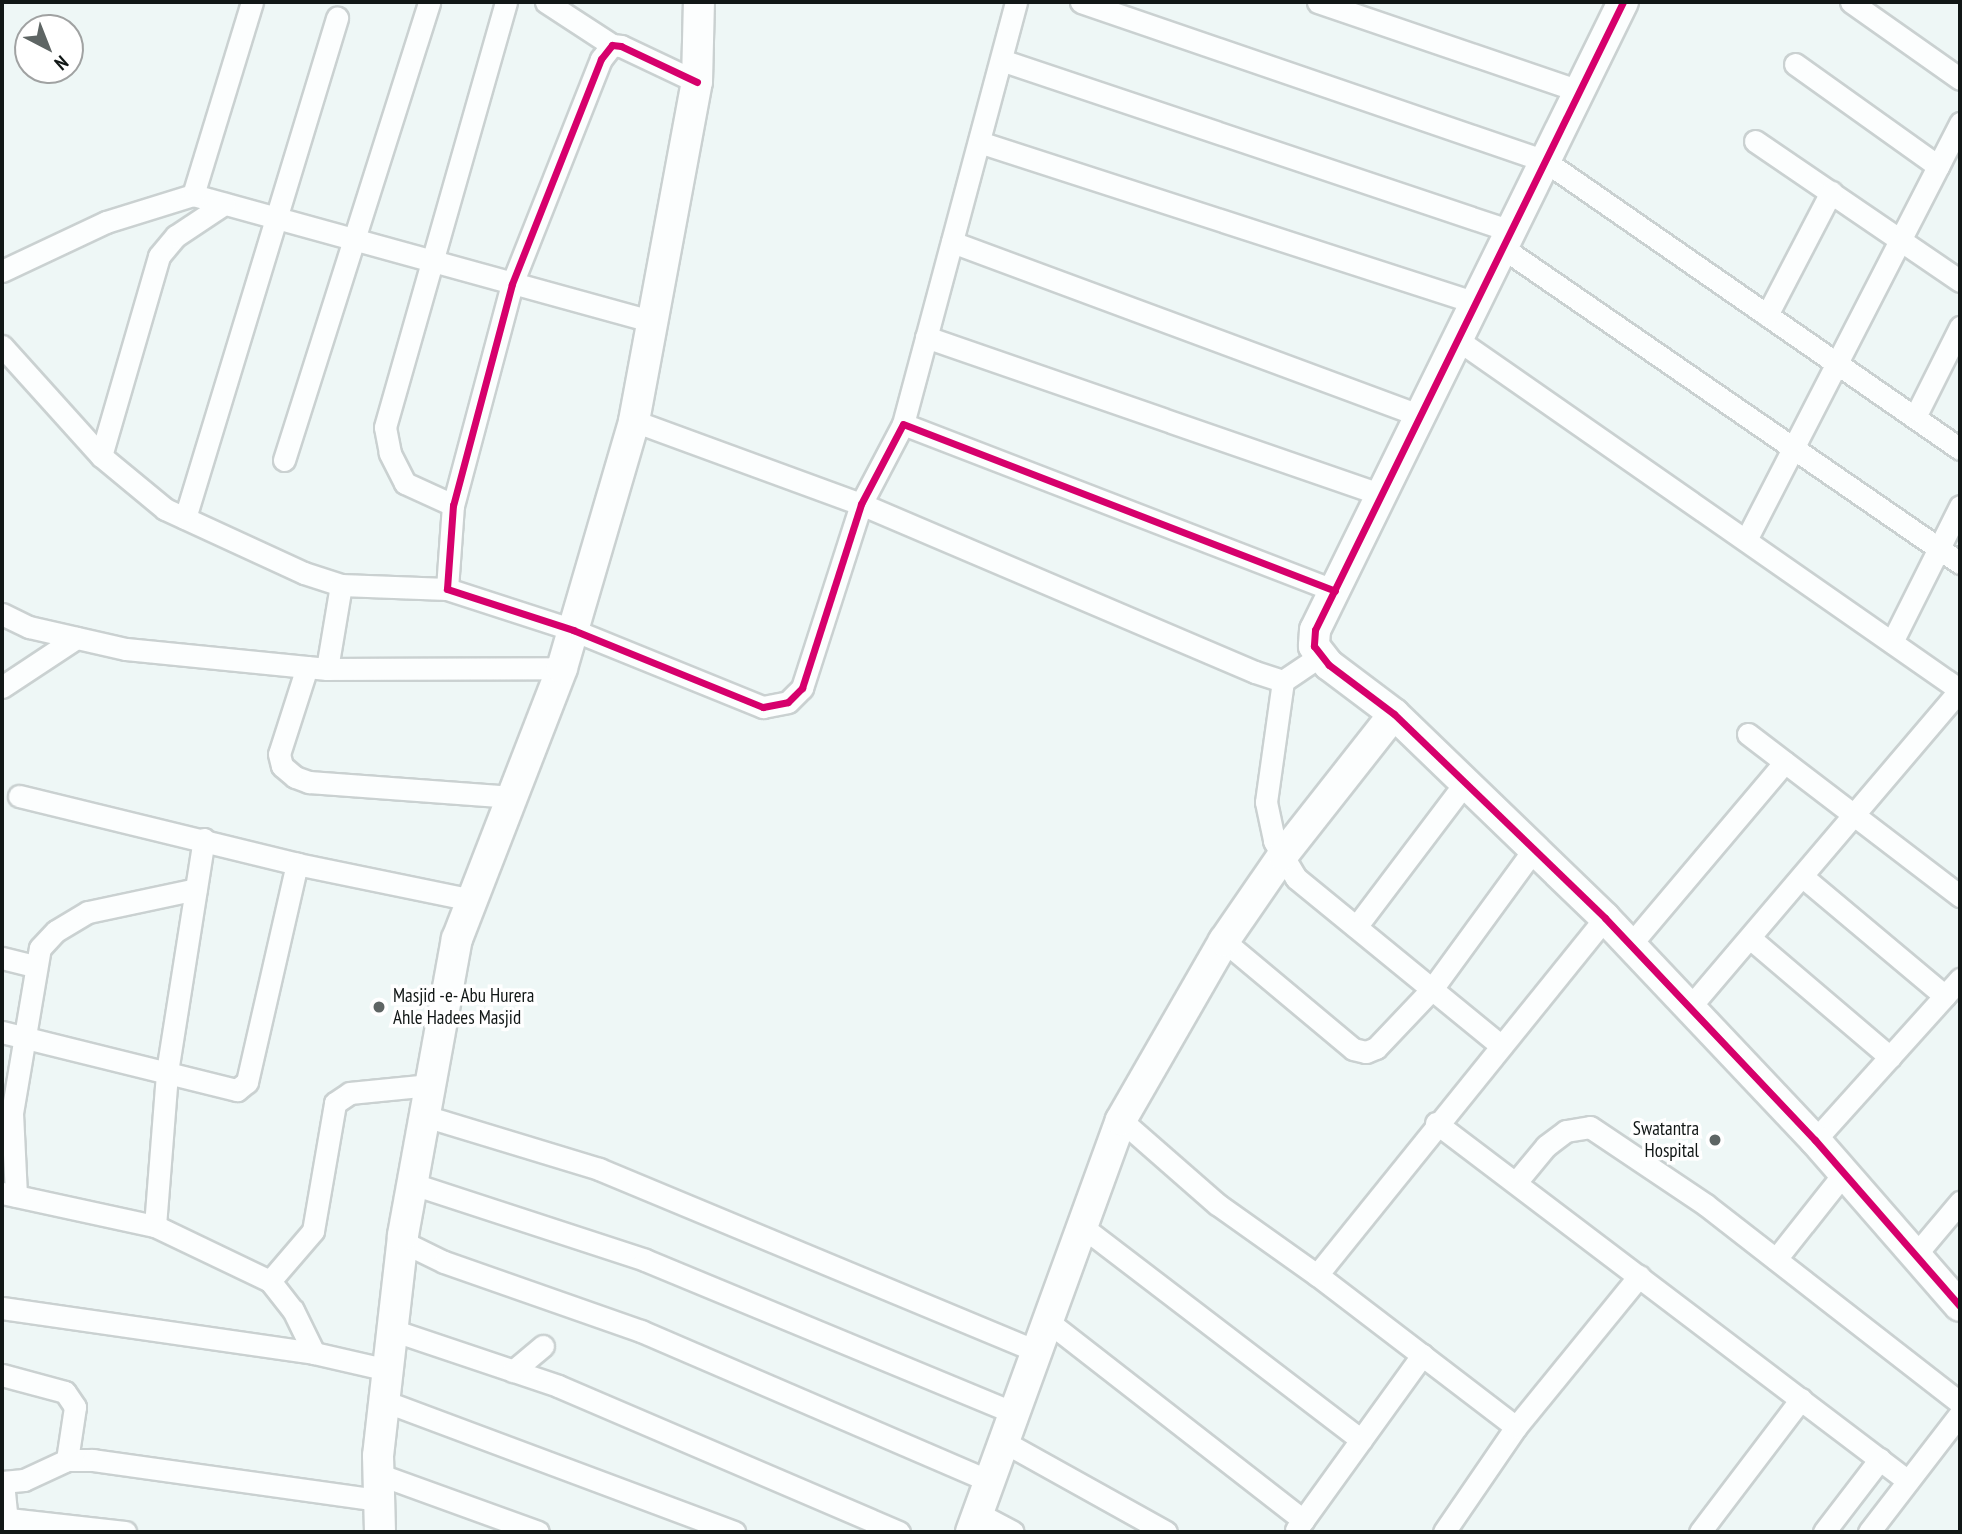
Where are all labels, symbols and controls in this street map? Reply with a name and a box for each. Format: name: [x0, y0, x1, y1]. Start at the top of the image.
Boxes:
north arrow: [14, 14, 84, 84]
text: N: [50, 51, 74, 75]
place label: Masjid -e- Abu Hurera Ahle Hadees Masjid: [393, 985, 536, 1029]
marker: Masjid -e- Abu Hurera Ahle Hadees Masjid: [371, 999, 387, 1015]
place label: Swatantra Hospital: [1633, 1118, 1699, 1162]
marker: Swatantra Hospital: [1705, 1130, 1725, 1150]

